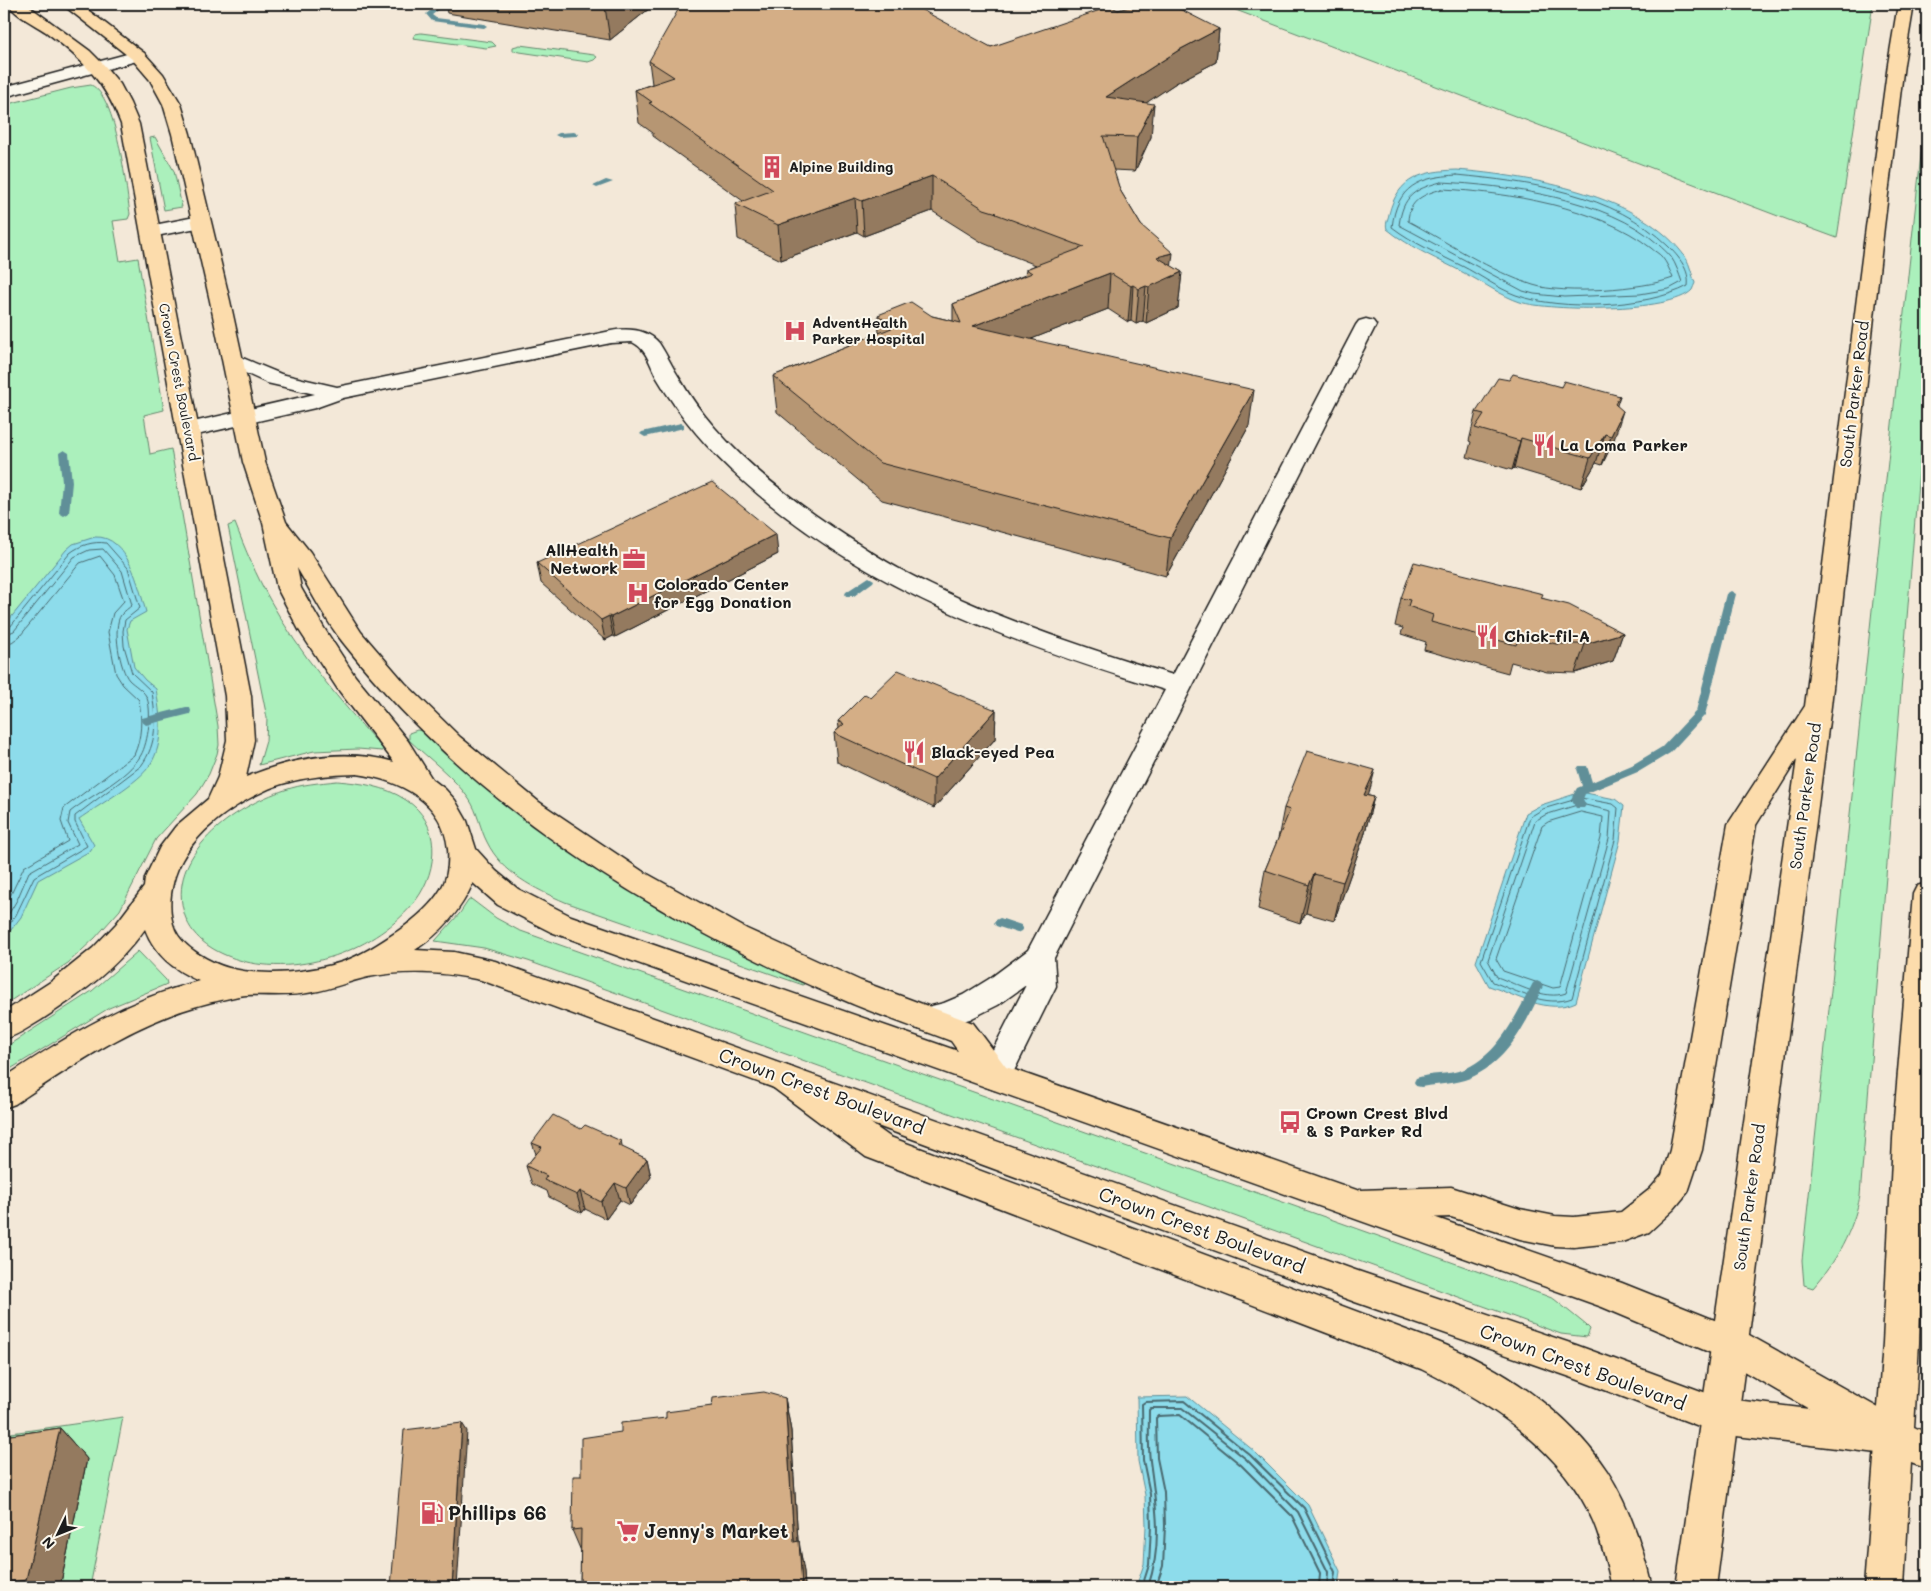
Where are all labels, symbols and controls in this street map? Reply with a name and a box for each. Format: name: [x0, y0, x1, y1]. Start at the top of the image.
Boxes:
building icon: Alpine Building: [759, 154, 785, 180]
place label: Alpine Building: [789, 157, 893, 176]
street label: Crown Crest Boulevard: [155, 301, 204, 463]
place label: AdventHealth Parker Hospital: [812, 313, 925, 348]
hospital icon: AdventHealth Parker Hospital: [782, 318, 808, 344]
street label: South Parker Road: [1834, 319, 1873, 468]
restaurant icon: La Loma Parker: [1531, 432, 1557, 458]
place label: La Loma Parker: [1560, 434, 1688, 455]
place label: AllHealth Network: [545, 539, 618, 578]
office icon: AllHealth Network: [621, 546, 647, 572]
place label: Colorado Center for Egg Donation: [654, 573, 791, 612]
hospital icon: Colorado Center for Egg Donation: [625, 580, 651, 606]
restaurant icon: Chick-fil-A: [1474, 623, 1500, 649]
place label: Chick-fil-A: [1504, 625, 1590, 646]
street label: South Parker Road: [1784, 721, 1825, 870]
restaurant icon: Black-eyed Pea: [901, 739, 927, 765]
place label: Black-eyed Pea: [931, 741, 1055, 762]
street label: Crown Crest Boulevard: [716, 1042, 929, 1140]
place label: Crown Crest Blvd & S Parker Rd: [1306, 1102, 1448, 1141]
bus stop icon: Crown Crest Blvd & S Parker Rd: [1277, 1109, 1303, 1135]
street label: South Parker Road: [1728, 1122, 1769, 1271]
street label: Crown Crest Boulevard: [1096, 1181, 1309, 1279]
street label: Crown Crest Boulevard: [1477, 1318, 1690, 1416]
fuel station icon: Phillips 66: [419, 1500, 445, 1526]
place label: Phillips 66: [448, 1500, 547, 1525]
north arrow: [32, 1508, 82, 1558]
supermarket icon: Jenny's Market: [615, 1518, 641, 1544]
place label: Jenny's Market: [644, 1518, 788, 1543]
text: N: [38, 1533, 59, 1554]

